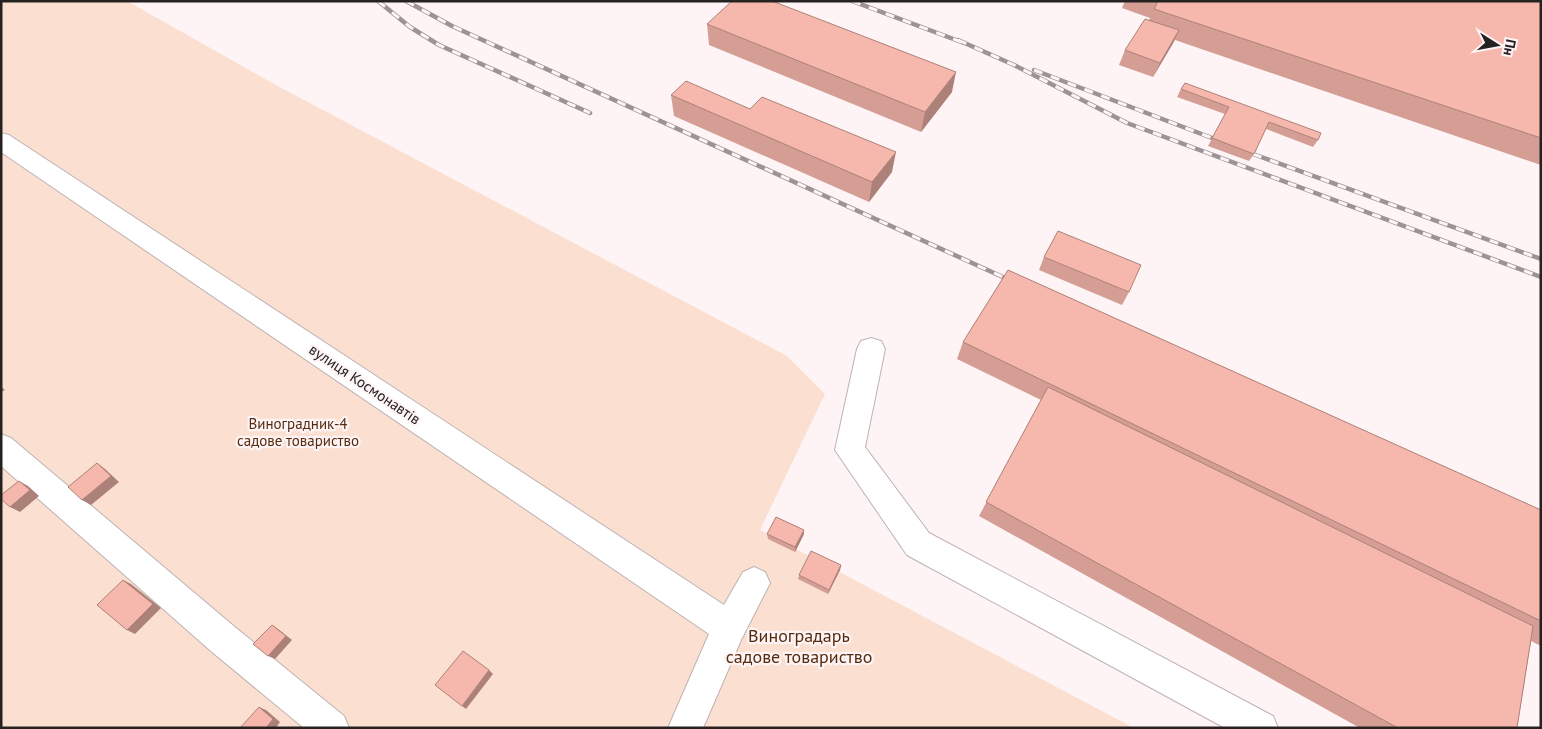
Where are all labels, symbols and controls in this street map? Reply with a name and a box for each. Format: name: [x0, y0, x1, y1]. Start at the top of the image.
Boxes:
north arrow: [1472, 20, 1522, 70]
text: Пн: [1499, 38, 1520, 57]
street label: вулиця Космонавтів: [306, 340, 424, 428]
park label: Виноградник-4 садове товариство: [237, 414, 359, 450]
park label: Виноградарь садове товариство: [726, 624, 872, 668]

